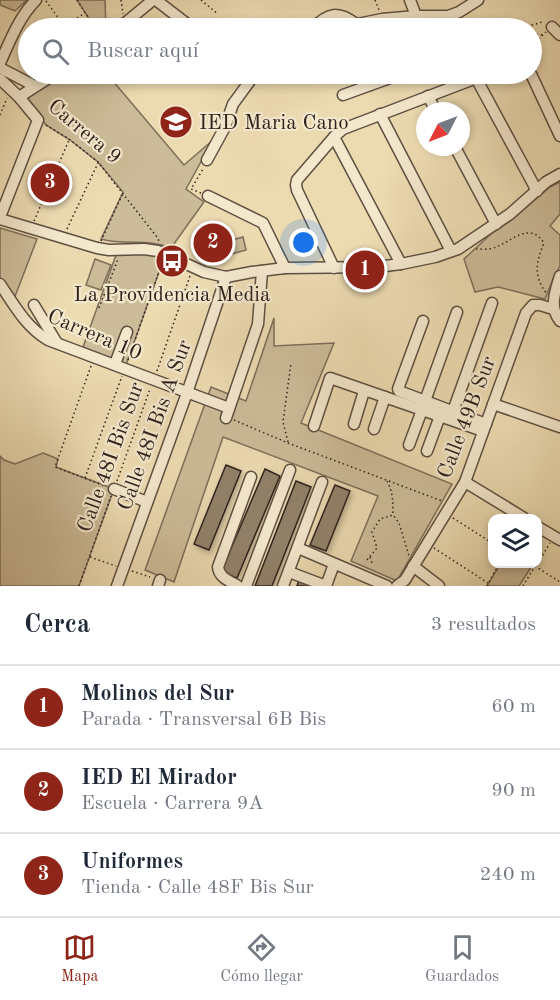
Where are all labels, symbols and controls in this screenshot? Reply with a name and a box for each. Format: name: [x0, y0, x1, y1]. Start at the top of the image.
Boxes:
search box: [18, 18, 542, 84]
icon: search: [39, 35, 72, 68]
text: Buscar aquí: [87, 40, 199, 62]
street label: Carrera 9: [43, 96, 125, 169]
north arrow: [416, 102, 470, 156]
school or university icon: IED Maria Cano: [158, 104, 194, 140]
place label: IED Maria Cano: [199, 113, 349, 134]
pin: 3: [31, 160, 70, 206]
pin: 2: [194, 220, 232, 266]
your location: [289, 228, 318, 257]
bus stop icon: La Providencia Media: [154, 243, 190, 279]
pin: 1: [346, 248, 385, 292]
place label: La Providencia Media: [74, 285, 270, 306]
street label: Carrera 10: [44, 306, 145, 365]
street label: Calle 48I Bis A Sur: [115, 337, 196, 514]
street label: Calle 49B Sur: [434, 353, 500, 481]
street label: Calle 48I Bis Sur: [75, 379, 148, 535]
map controls: [488, 514, 542, 568]
button: layers: [488, 514, 542, 568]
text: Cerca: [24, 612, 90, 638]
text: 3 resultados: [431, 615, 536, 635]
text: Molinos del Sur: [81, 683, 234, 705]
text: 1: [38, 697, 49, 717]
text: 60 m: [491, 697, 536, 717]
text: Parada · Transversal 6B Bis: [81, 710, 326, 730]
text: IED El Mirador: [81, 767, 237, 789]
text: 2: [38, 781, 49, 801]
text: 90 m: [491, 781, 536, 801]
text: Escuela · Carrera 9A: [81, 794, 264, 814]
text: Uniformes: [81, 851, 183, 873]
text: 3: [38, 865, 49, 885]
text: 240 m: [480, 865, 536, 885]
text: Tienda · Calle 48F Bis Sur: [81, 878, 314, 898]
tab: Mapa: [61, 931, 98, 987]
tab: Cómo llegar: [220, 931, 303, 987]
tab: Guardados: [425, 931, 499, 987]

